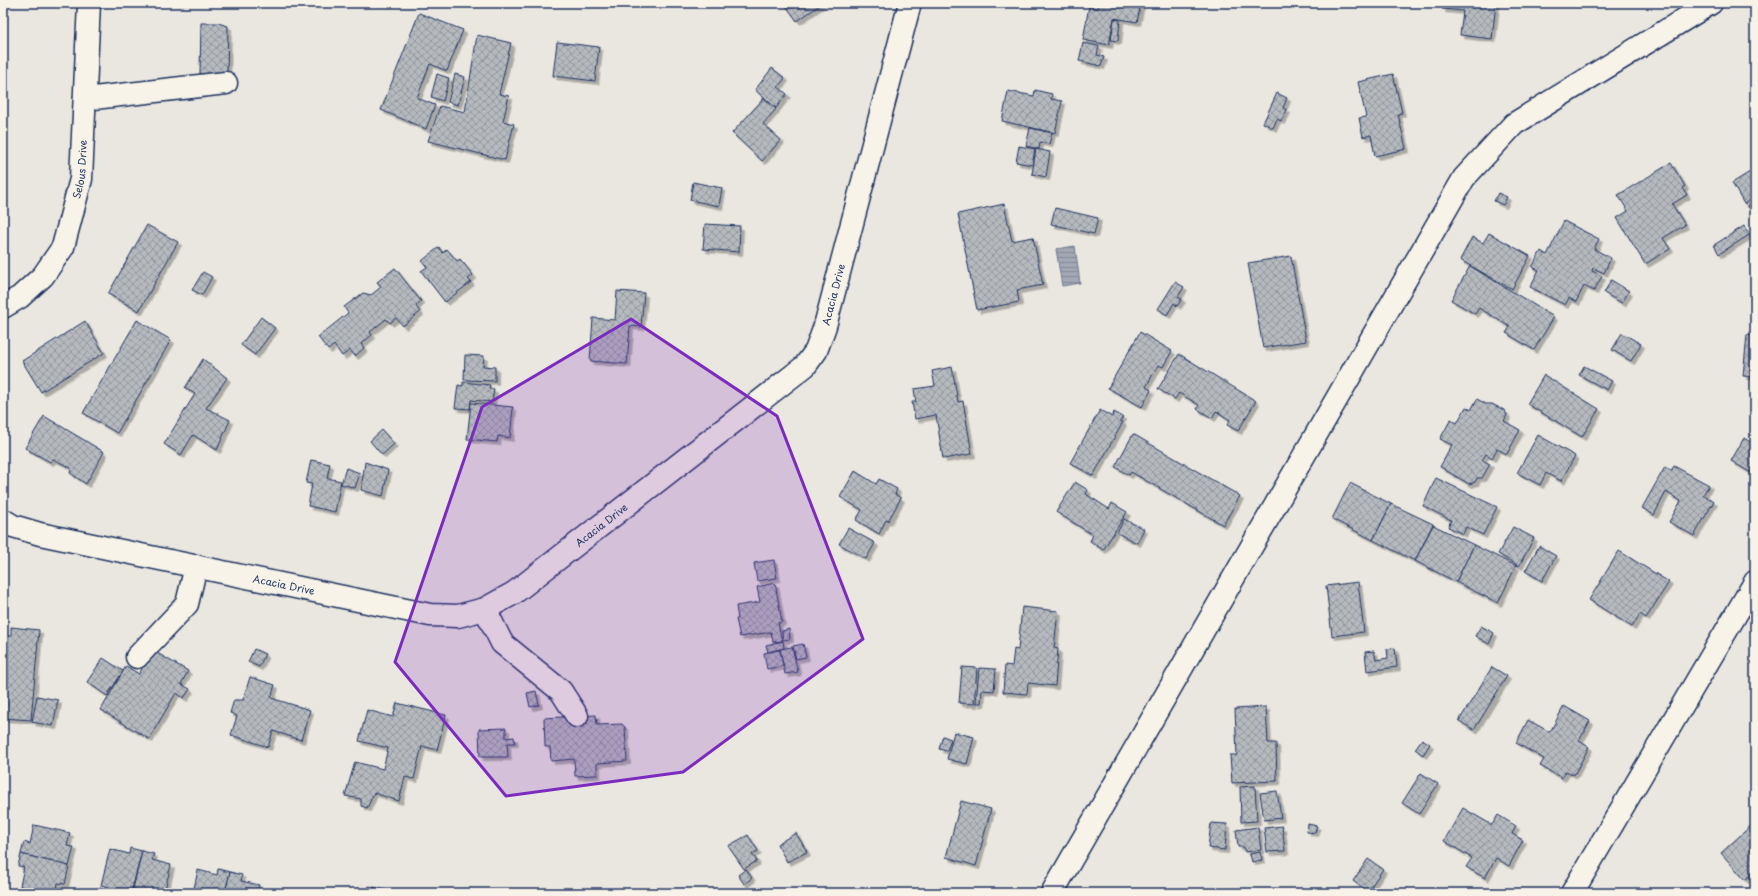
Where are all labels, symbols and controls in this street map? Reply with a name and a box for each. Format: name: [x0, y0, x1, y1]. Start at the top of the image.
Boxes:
street label: Selous Drive: [68, 139, 90, 200]
street label: Acacia Drive: [818, 262, 848, 327]
street label: Acacia Drive: [572, 499, 631, 550]
street label: Acacia Drive: [252, 570, 317, 598]

